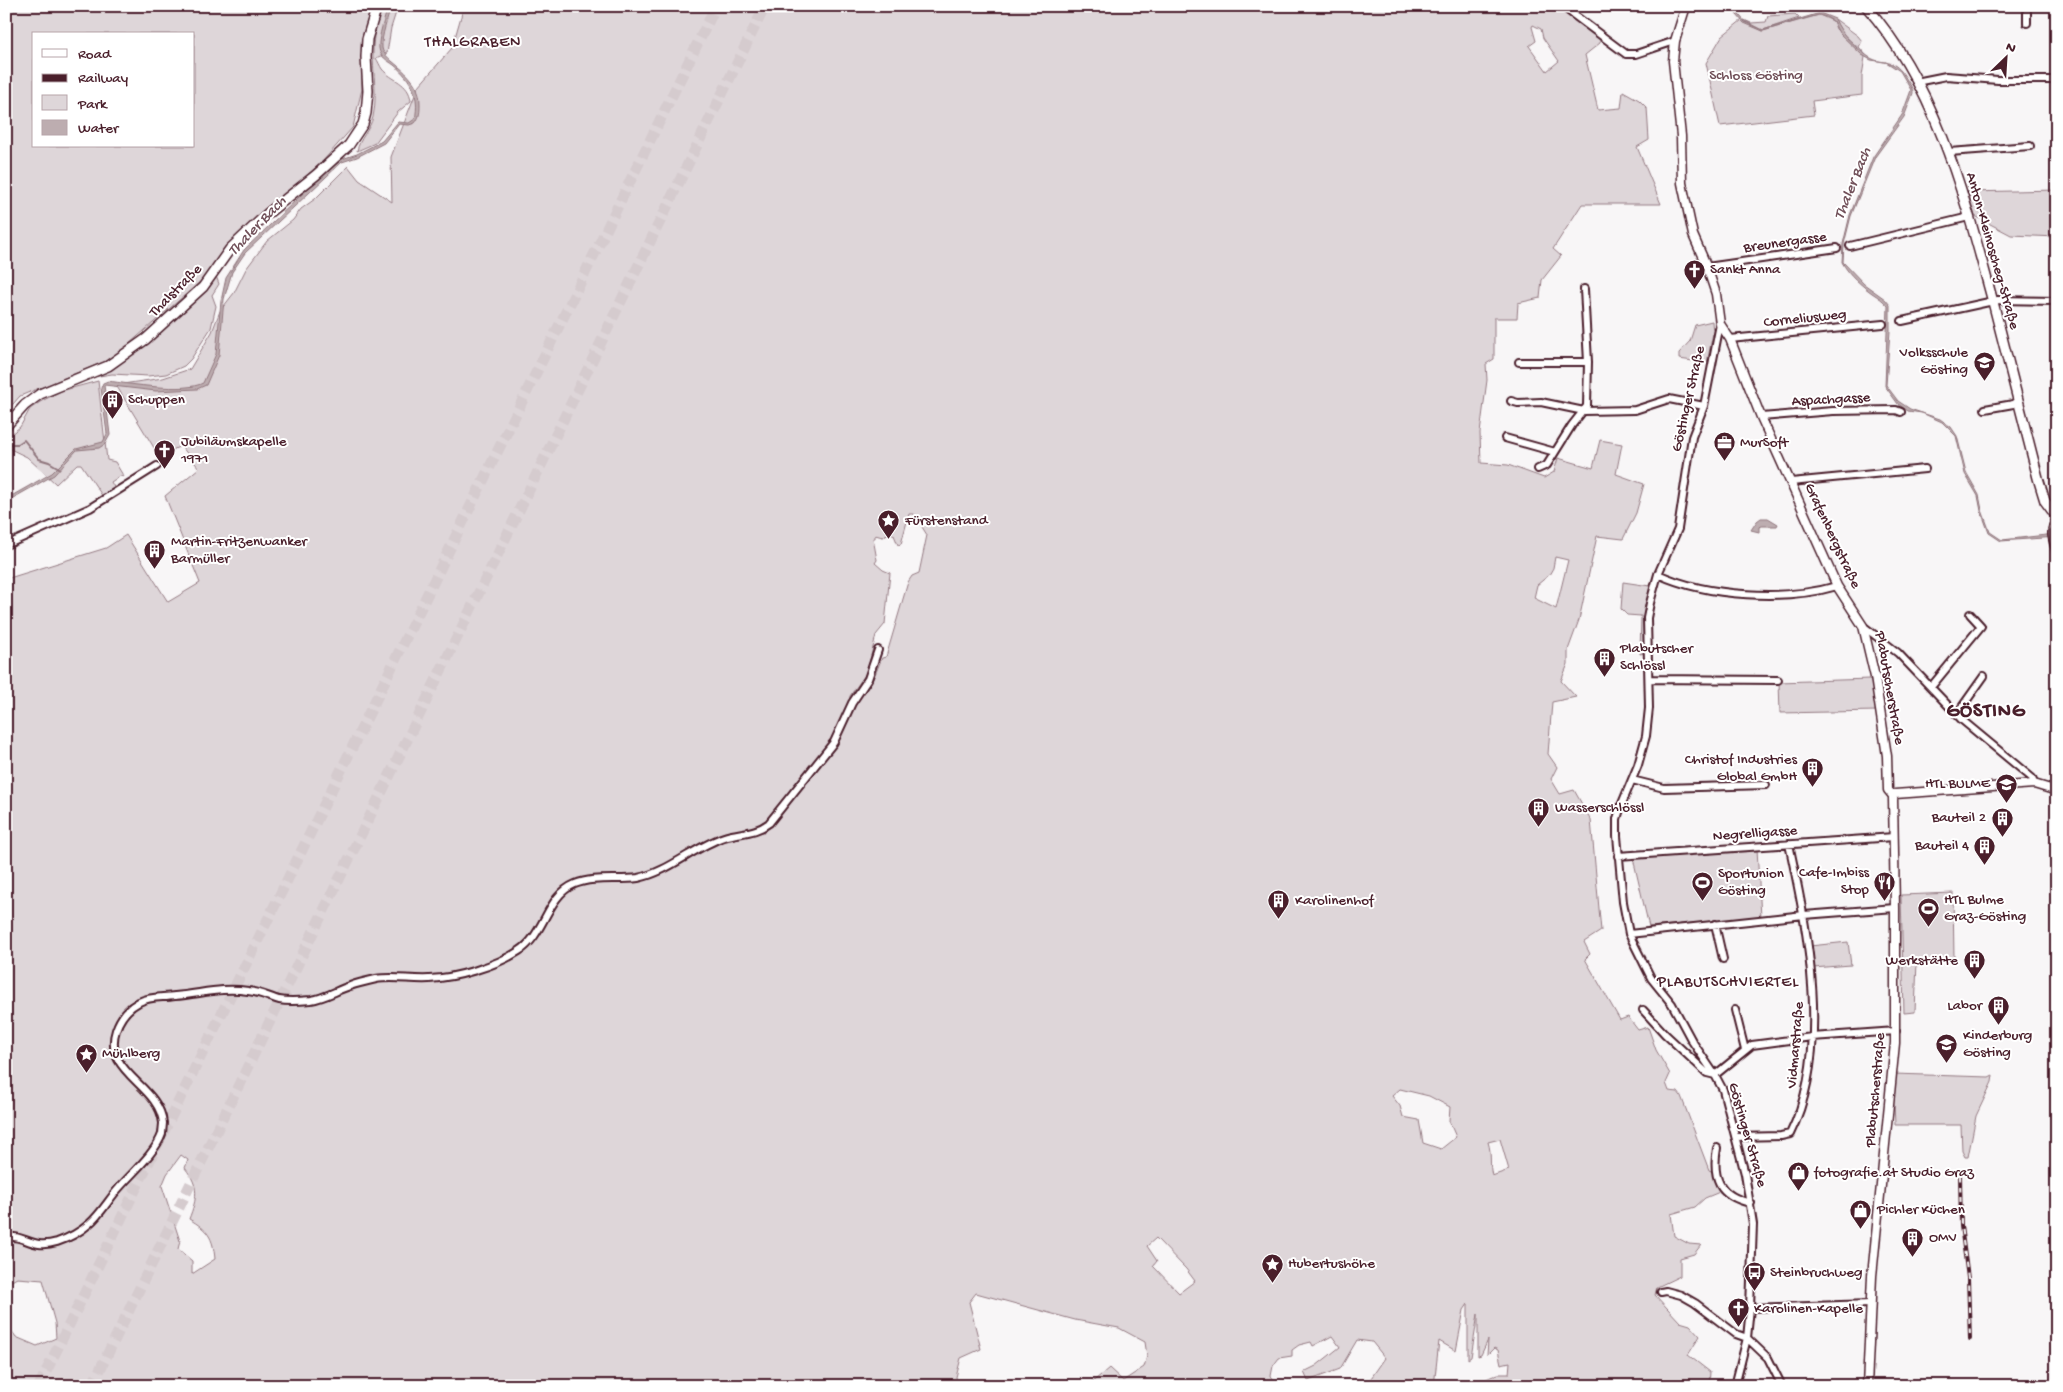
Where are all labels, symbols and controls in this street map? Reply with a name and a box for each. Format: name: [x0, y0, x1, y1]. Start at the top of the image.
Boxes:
legend: [32, 32, 195, 148]
north arrow: [1980, 32, 2030, 82]
district label: THALGRABEN: [423, 34, 522, 53]
text: N: [2003, 39, 2018, 58]
text: Road: [78, 46, 112, 64]
park label: Schloss Gösting: [1709, 67, 1803, 85]
text: Railway: [78, 70, 129, 88]
text: Park: [77, 96, 108, 114]
text: Water: [78, 120, 120, 138]
water label: Thaler Bach: [1831, 145, 1877, 223]
street label: Anton-Kleinoscheg-Straße: [1961, 170, 2023, 332]
water label: Thaler Bach: [225, 193, 291, 261]
street label: Breunergasse: [1741, 228, 1828, 258]
church icon: Sankt Anna: [1682, 258, 1706, 289]
street label: Thalstraße: [145, 261, 206, 322]
place label: Sankt Anna: [1710, 261, 1781, 279]
street label: Corneliusweg: [1763, 306, 1847, 332]
street label: Göstinger Straße: [1668, 344, 1710, 454]
place label: Volksschule Gösting: [1899, 344, 1968, 379]
school or university icon: Volksschule Gösting: [1972, 350, 1996, 381]
building icon: Schuppen: [100, 388, 124, 419]
street label: Aspachgasse: [1791, 389, 1871, 411]
place label: Schuppen: [128, 391, 185, 409]
office icon: MurSoft: [1712, 431, 1736, 462]
place label: Jubiläumskapelle 1971: [180, 433, 287, 468]
place label: MurSoft: [1740, 434, 1790, 452]
church icon: Jubiläumskapelle 1971: [153, 439, 177, 470]
street label: Grafenbergstraße: [1800, 480, 1864, 592]
place icon: Fürstenstand: [877, 509, 901, 540]
place label: Fürstenstand: [904, 512, 989, 530]
place label: Martin-Fritzenwanker Barmüller: [170, 533, 309, 568]
building icon: Martin-Fritzenwanker Barmüller: [143, 539, 167, 570]
street label: Plabutscherstraße: [1870, 629, 1908, 746]
place label: Plabutscher Schlössl: [1619, 640, 1694, 675]
building icon: Plabutscher Schlössl: [1592, 646, 1616, 677]
district label: GÖSTING: [1946, 701, 2026, 724]
place label: Christof Industries Global GmbH: [1685, 751, 1797, 786]
building icon: Christof Industries Global GmbH: [1801, 757, 1825, 788]
school or university icon: HTL BULME: [1994, 772, 2018, 803]
place label: HTL BULME: [1925, 775, 1991, 793]
building icon: Wasserschlössl: [1527, 796, 1551, 827]
place label: Wasserschlössl: [1555, 799, 1644, 817]
building icon: Bauteil 2: [1990, 806, 2014, 837]
place label: Bauteil 2: [1931, 809, 1986, 827]
street label: Negrelligasse: [1712, 822, 1798, 846]
building icon: Bauteil 4: [1973, 834, 1997, 865]
place label: Bauteil 4: [1914, 837, 1969, 855]
place label: Cafe-Imbiss Stop: [1799, 864, 1870, 899]
place label: Sportunion Gösting: [1718, 865, 1784, 900]
restaurant icon: Cafe-Imbiss Stop: [1873, 870, 1897, 901]
sports icon: Sportunion Gösting: [1690, 871, 1714, 902]
building icon: Karolinenhof: [1267, 889, 1291, 920]
place label: HTL Bulme Graz-Gösting: [1944, 891, 2026, 926]
place label: Karolinenhof: [1295, 892, 1375, 910]
sports icon: HTL Bulme Graz-Gösting: [1916, 897, 1940, 928]
building icon: Werkstätte: [1962, 949, 1986, 980]
place label: Werkstätte: [1886, 952, 1958, 970]
district label: PLABUTSCHVIERTEL: [1656, 974, 1799, 993]
building icon: Labor: [1986, 994, 2010, 1025]
place label: Labor: [1947, 997, 1984, 1015]
street label: Vidmarstraße: [1783, 1001, 1809, 1090]
place label: Kinderburg Gösting: [1963, 1027, 2032, 1062]
street label: Plabutscherstraße: [1862, 1032, 1890, 1149]
school or university icon: Kinderburg Gösting: [1935, 1033, 1959, 1064]
place icon: Mühlberg: [74, 1042, 98, 1073]
place label: Mühlberg: [102, 1045, 160, 1063]
street label: Göstinger Straße: [1723, 1081, 1771, 1190]
shop icon: fotografie.at Studio Graz: [1786, 1161, 1810, 1192]
place label: fotografie.at Studio Graz: [1813, 1164, 1974, 1182]
shop icon: Pichler Küchen: [1849, 1198, 1873, 1229]
place label: Pichler Küchen: [1876, 1201, 1965, 1219]
building icon: OMV: [1901, 1226, 1925, 1257]
place label: OMV: [1929, 1229, 1957, 1247]
place icon: Hubertushöhe: [1260, 1252, 1284, 1283]
place label: Hubertushöhe: [1288, 1255, 1375, 1273]
bus stop icon: Steinbruchweg: [1742, 1261, 1766, 1292]
place label: Steinbruchweg: [1770, 1264, 1863, 1282]
church icon: Karolinen-Kapelle: [1726, 1297, 1750, 1328]
place label: Karolinen-Kapelle: [1754, 1300, 1863, 1318]

